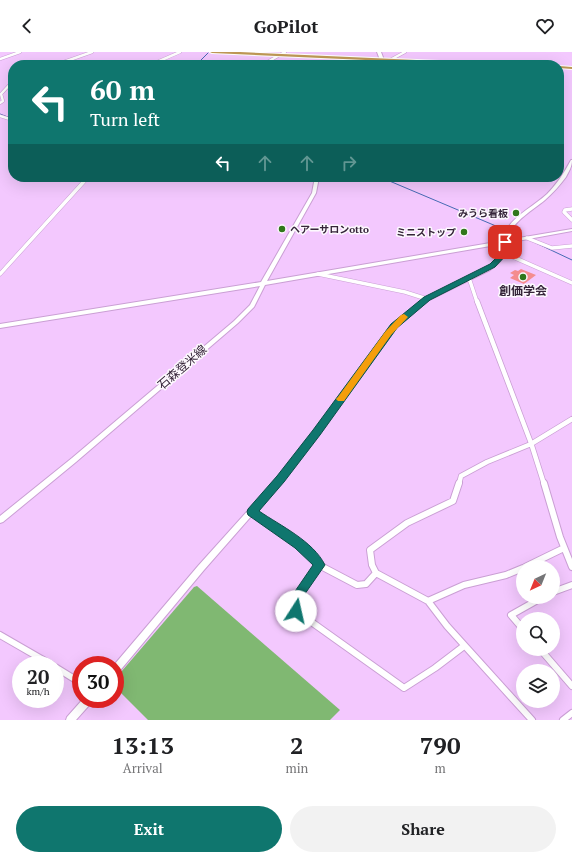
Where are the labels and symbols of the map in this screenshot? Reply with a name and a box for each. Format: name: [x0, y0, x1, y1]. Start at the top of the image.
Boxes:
place label: みうら看板: [458, 207, 508, 220]
marker: みうら看板: [511, 208, 521, 218]
place label: ヘアーサロンotto: [290, 223, 369, 236]
marker: ヘアーサロンotto: [277, 224, 287, 234]
pin: [488, 225, 522, 259]
place label: ミニストップ: [396, 226, 456, 239]
marker: ミニストップ: [459, 227, 469, 237]
marker: 創価学会: [518, 272, 528, 282]
place label: 創価学会: [499, 283, 547, 298]
street label: 石森登米線: [154, 342, 210, 392]
north arrow: [516, 560, 560, 604]
position arrow: [275, 590, 317, 632]
speed limit sign: 30: [72, 656, 124, 708]

